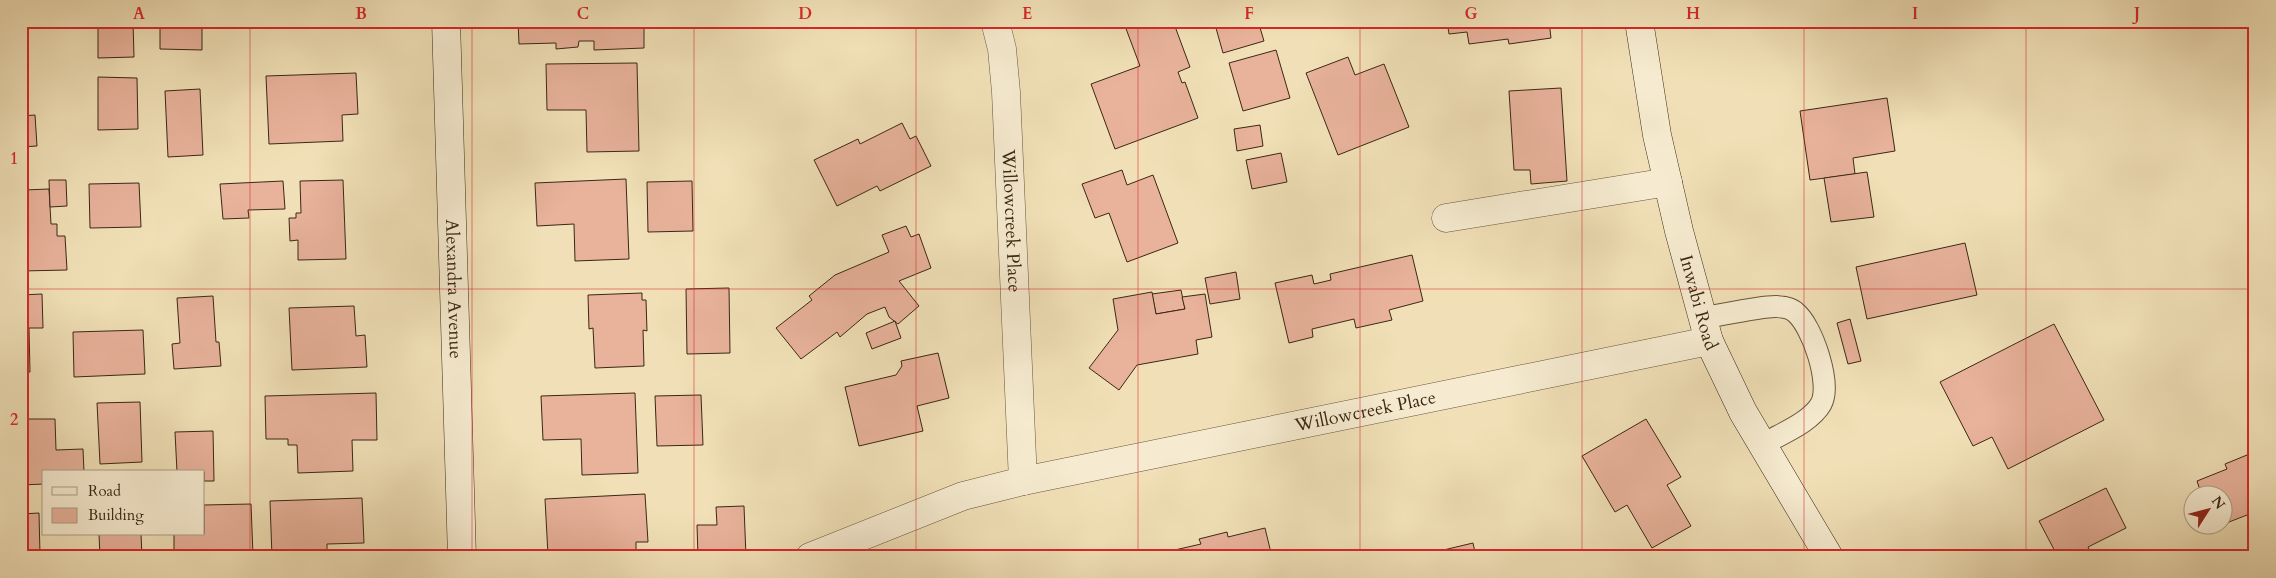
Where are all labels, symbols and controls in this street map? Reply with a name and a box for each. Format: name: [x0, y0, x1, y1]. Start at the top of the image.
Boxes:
text: A: [133, 3, 145, 25]
text: B: [355, 3, 367, 25]
text: C: [577, 3, 589, 25]
text: D: [798, 3, 812, 25]
text: E: [1022, 3, 1032, 25]
text: F: [1244, 3, 1254, 25]
text: G: [1464, 3, 1478, 25]
text: H: [1686, 3, 1700, 25]
text: I: [1912, 3, 1918, 25]
text: J: [2132, 3, 2140, 25]
text: 1: [10, 148, 18, 170]
street label: Willowcreek Place: [995, 148, 1027, 293]
street label: Alexandra Avenue: [439, 219, 468, 359]
street label: Inwabi Road: [1673, 252, 1724, 355]
street label: Willowcreek Place: [1292, 385, 1438, 438]
text: 2: [10, 409, 18, 431]
legend: [42, 470, 205, 536]
text: Road: [88, 481, 121, 501]
north arrow: [2184, 486, 2234, 536]
text: N: [2207, 492, 2229, 513]
text: Building: [88, 505, 144, 525]

